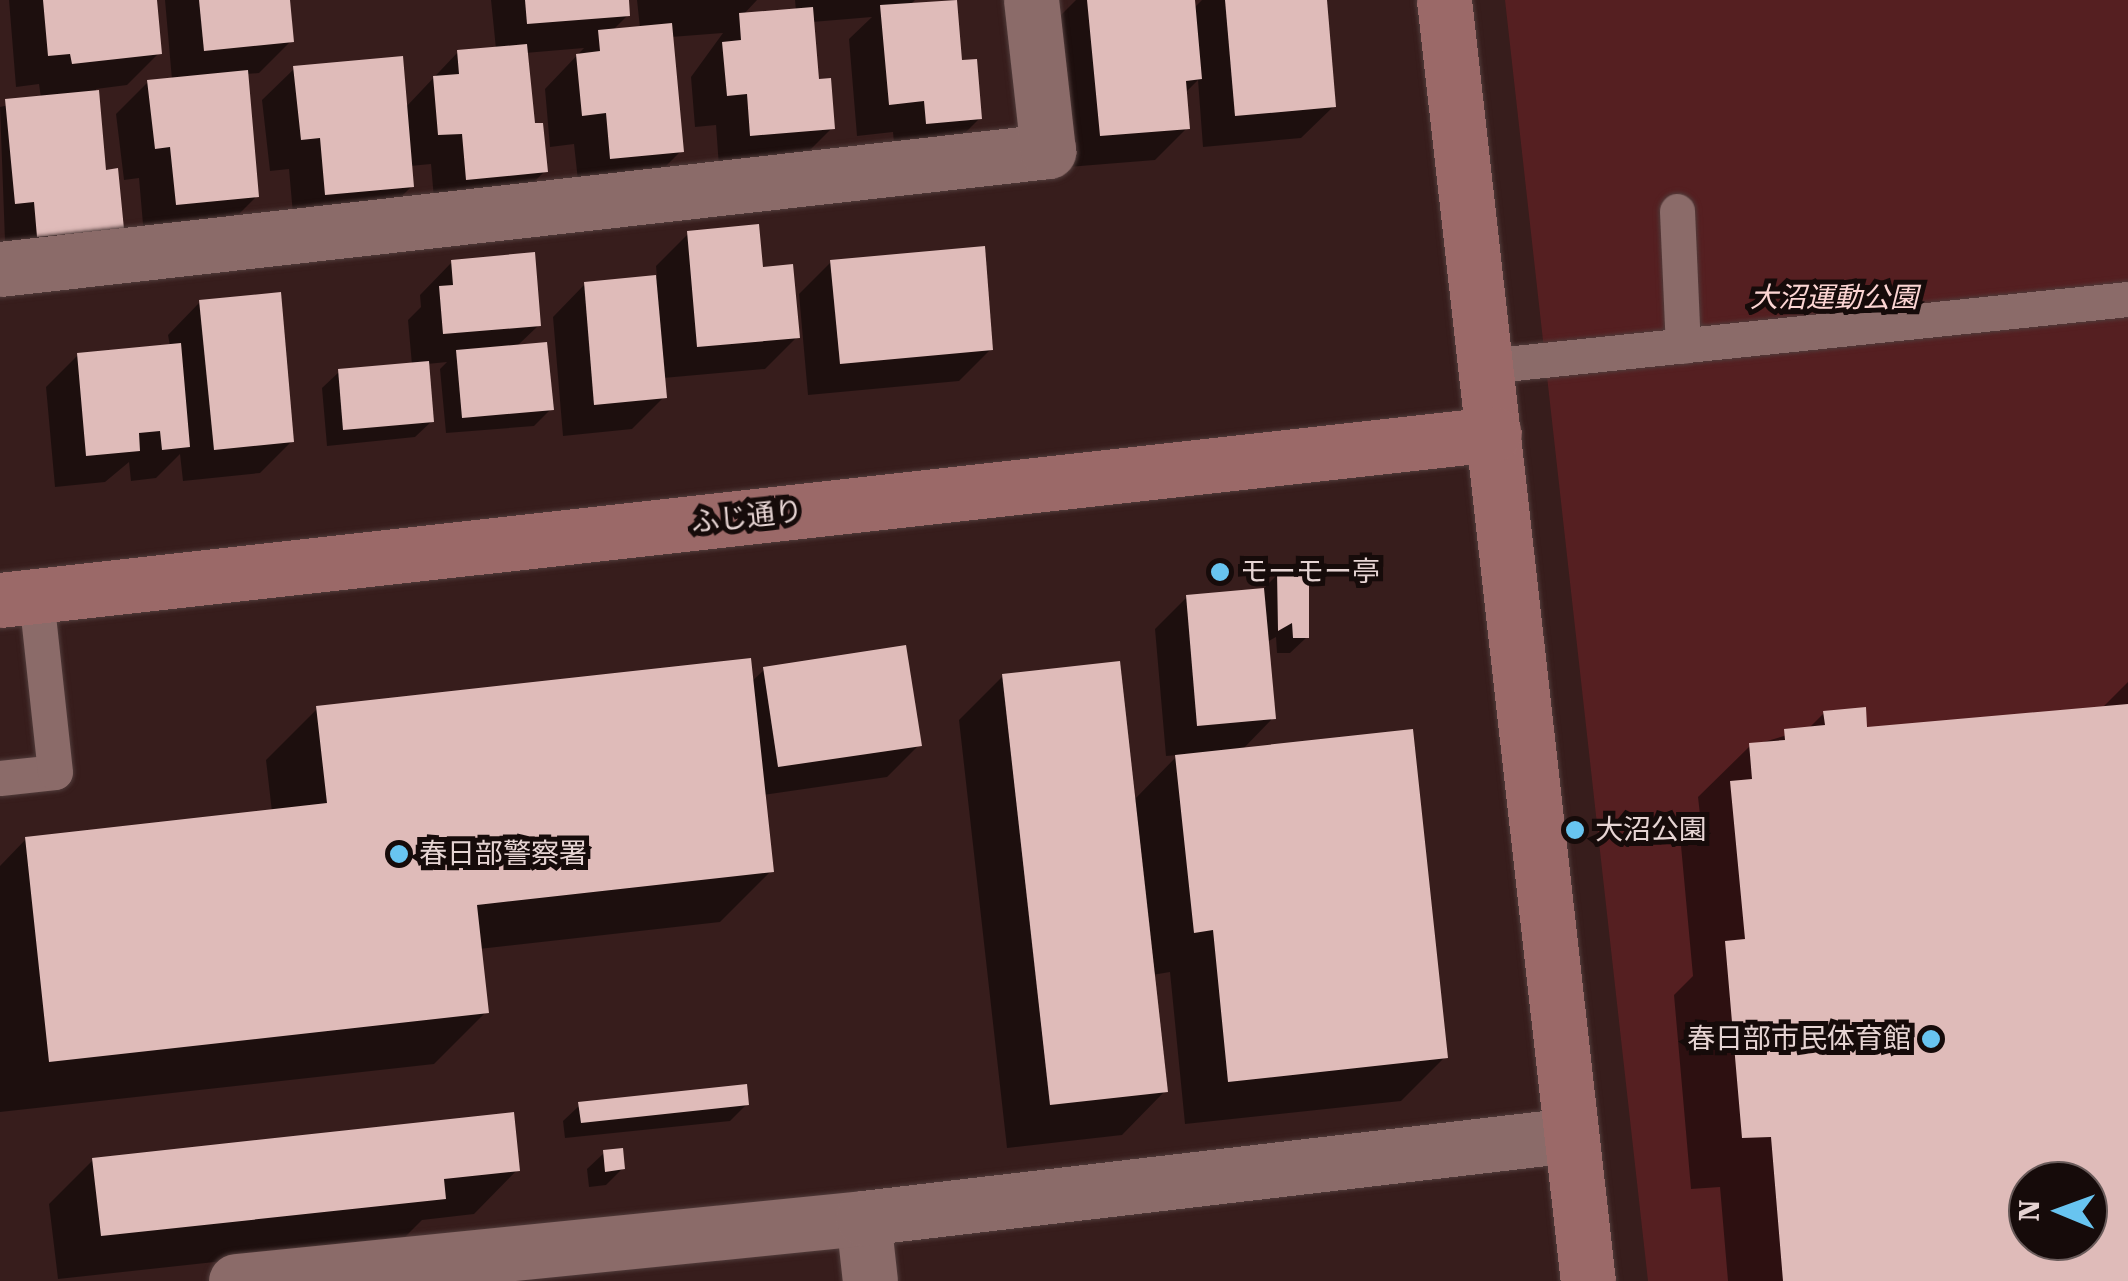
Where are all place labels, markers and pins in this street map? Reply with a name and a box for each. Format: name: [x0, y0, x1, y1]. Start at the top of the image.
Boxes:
place label: モーモー亭: [1240, 555, 1380, 589]
marker: モーモー亭: [1209, 561, 1231, 583]
place label: 大沼公園: [1595, 813, 1707, 847]
marker: 大沼公園: [1564, 819, 1586, 841]
place label: 春日部警察署: [419, 837, 587, 871]
marker: 春日部警察署: [388, 843, 410, 865]
place label: 春日部市民体育館: [1687, 1022, 1911, 1056]
marker: 春日部市民体育館: [1920, 1028, 1942, 1050]

